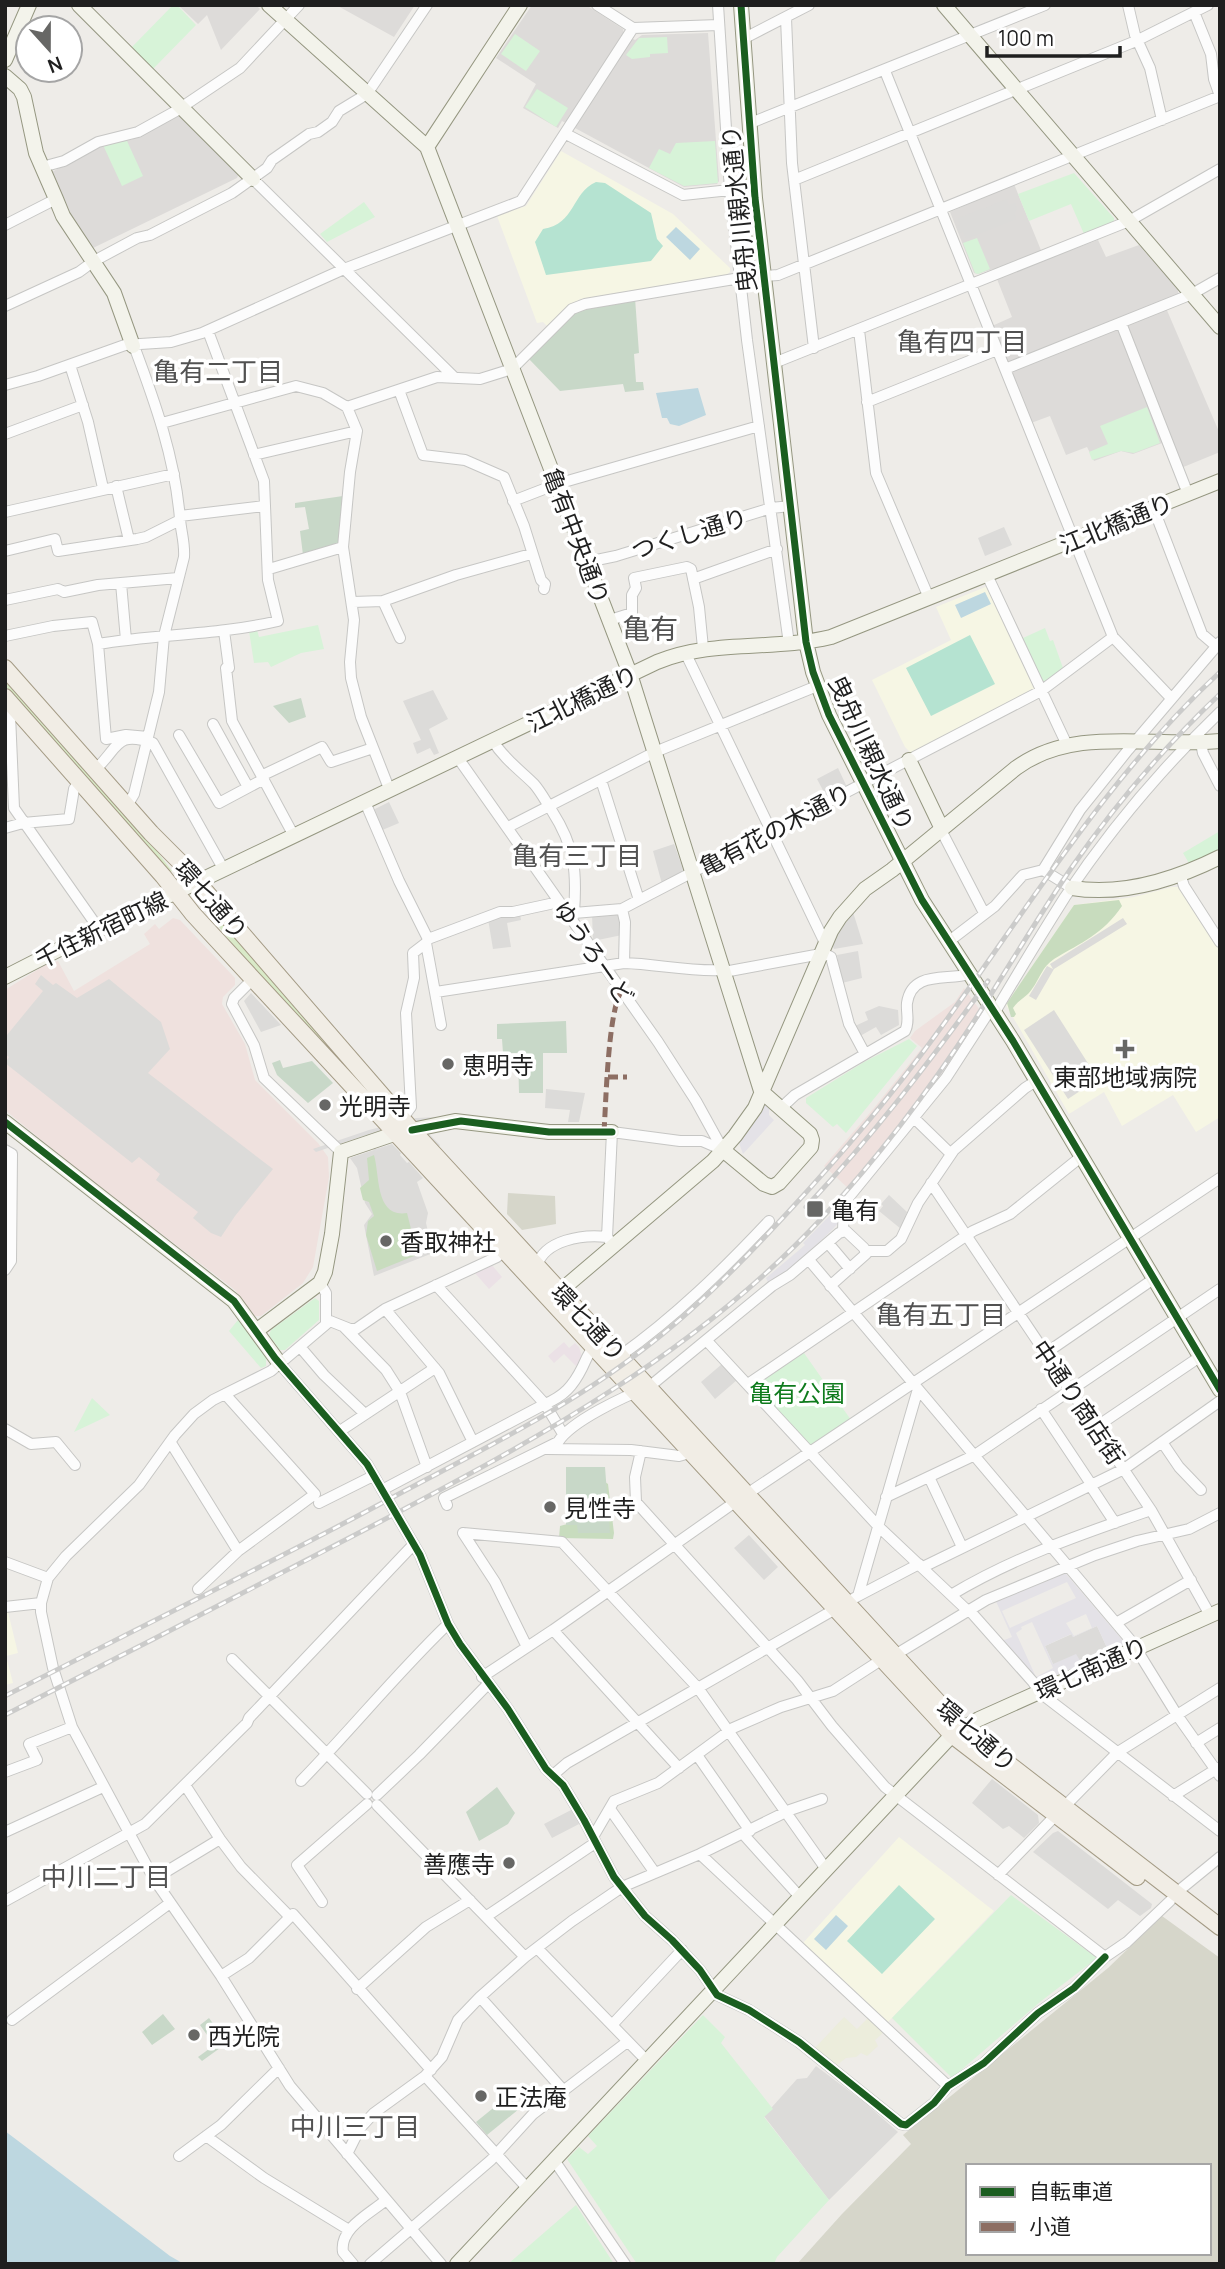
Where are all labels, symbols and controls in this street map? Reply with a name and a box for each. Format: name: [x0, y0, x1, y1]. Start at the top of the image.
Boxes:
north arrow: [14, 14, 84, 84]
scale bar: [987, 14, 1120, 58]
text: 100 m: [998, 24, 1054, 52]
text: N: [44, 50, 66, 79]
street label: 曳舟川親水通り: [713, 124, 763, 294]
district label: 亀有四丁目: [897, 323, 1027, 359]
district label: 亀有二丁目: [153, 353, 283, 389]
street label: 亀有中央通り: [536, 463, 618, 609]
street label: 江北橋通り: [1054, 485, 1178, 561]
street label: つくし通り: [627, 500, 751, 566]
district label: 亀有: [622, 609, 678, 647]
street label: 江北橋通り: [521, 657, 643, 739]
street label: 曳舟川親水通り: [822, 670, 922, 836]
street label: 亀有花の木通り: [693, 775, 857, 883]
district label: 亀有三丁目: [512, 837, 642, 873]
street label: 環七通り: [168, 852, 256, 946]
street label: 千住新宿町線: [29, 883, 173, 975]
street label: ゆうろーど: [546, 893, 642, 1011]
marker: 東部地域病院: [1115, 1039, 1135, 1059]
place label: 恵明寺: [462, 1048, 534, 1081]
marker: 恵明寺: [440, 1056, 456, 1072]
place label: 東部地域病院: [1053, 1060, 1197, 1093]
place label: 光明寺: [339, 1089, 411, 1122]
marker: 光明寺: [317, 1097, 333, 1113]
place label: 亀有: [831, 1193, 879, 1226]
marker: 亀有: [805, 1199, 825, 1219]
place label: 香取神社: [400, 1225, 496, 1258]
marker: 香取神社: [378, 1233, 394, 1249]
street label: 環七通り: [544, 1276, 634, 1368]
district label: 亀有五丁目: [876, 1296, 1006, 1332]
street label: 中通り商店街: [1025, 1333, 1133, 1471]
park label: 亀有公園: [749, 1376, 845, 1409]
place label: 見性寺: [564, 1491, 636, 1524]
marker: 見性寺: [542, 1499, 558, 1515]
street label: 環七南通り: [1029, 1629, 1153, 1707]
street label: 環七通り: [930, 1691, 1024, 1779]
place label: 善應寺: [423, 1847, 495, 1880]
marker: 善應寺: [501, 1855, 517, 1871]
district label: 中川二丁目: [41, 1858, 171, 1894]
place label: 西光院: [208, 2019, 280, 2052]
marker: 西光院: [186, 2027, 202, 2043]
place label: 正法庵: [495, 2080, 567, 2113]
marker: 正法庵: [473, 2088, 489, 2104]
district label: 中川三丁目: [290, 2108, 420, 2144]
legend: [966, 2164, 1211, 2255]
text: 自転車道: [1029, 2177, 1113, 2205]
text: 小道: [1029, 2212, 1071, 2240]

